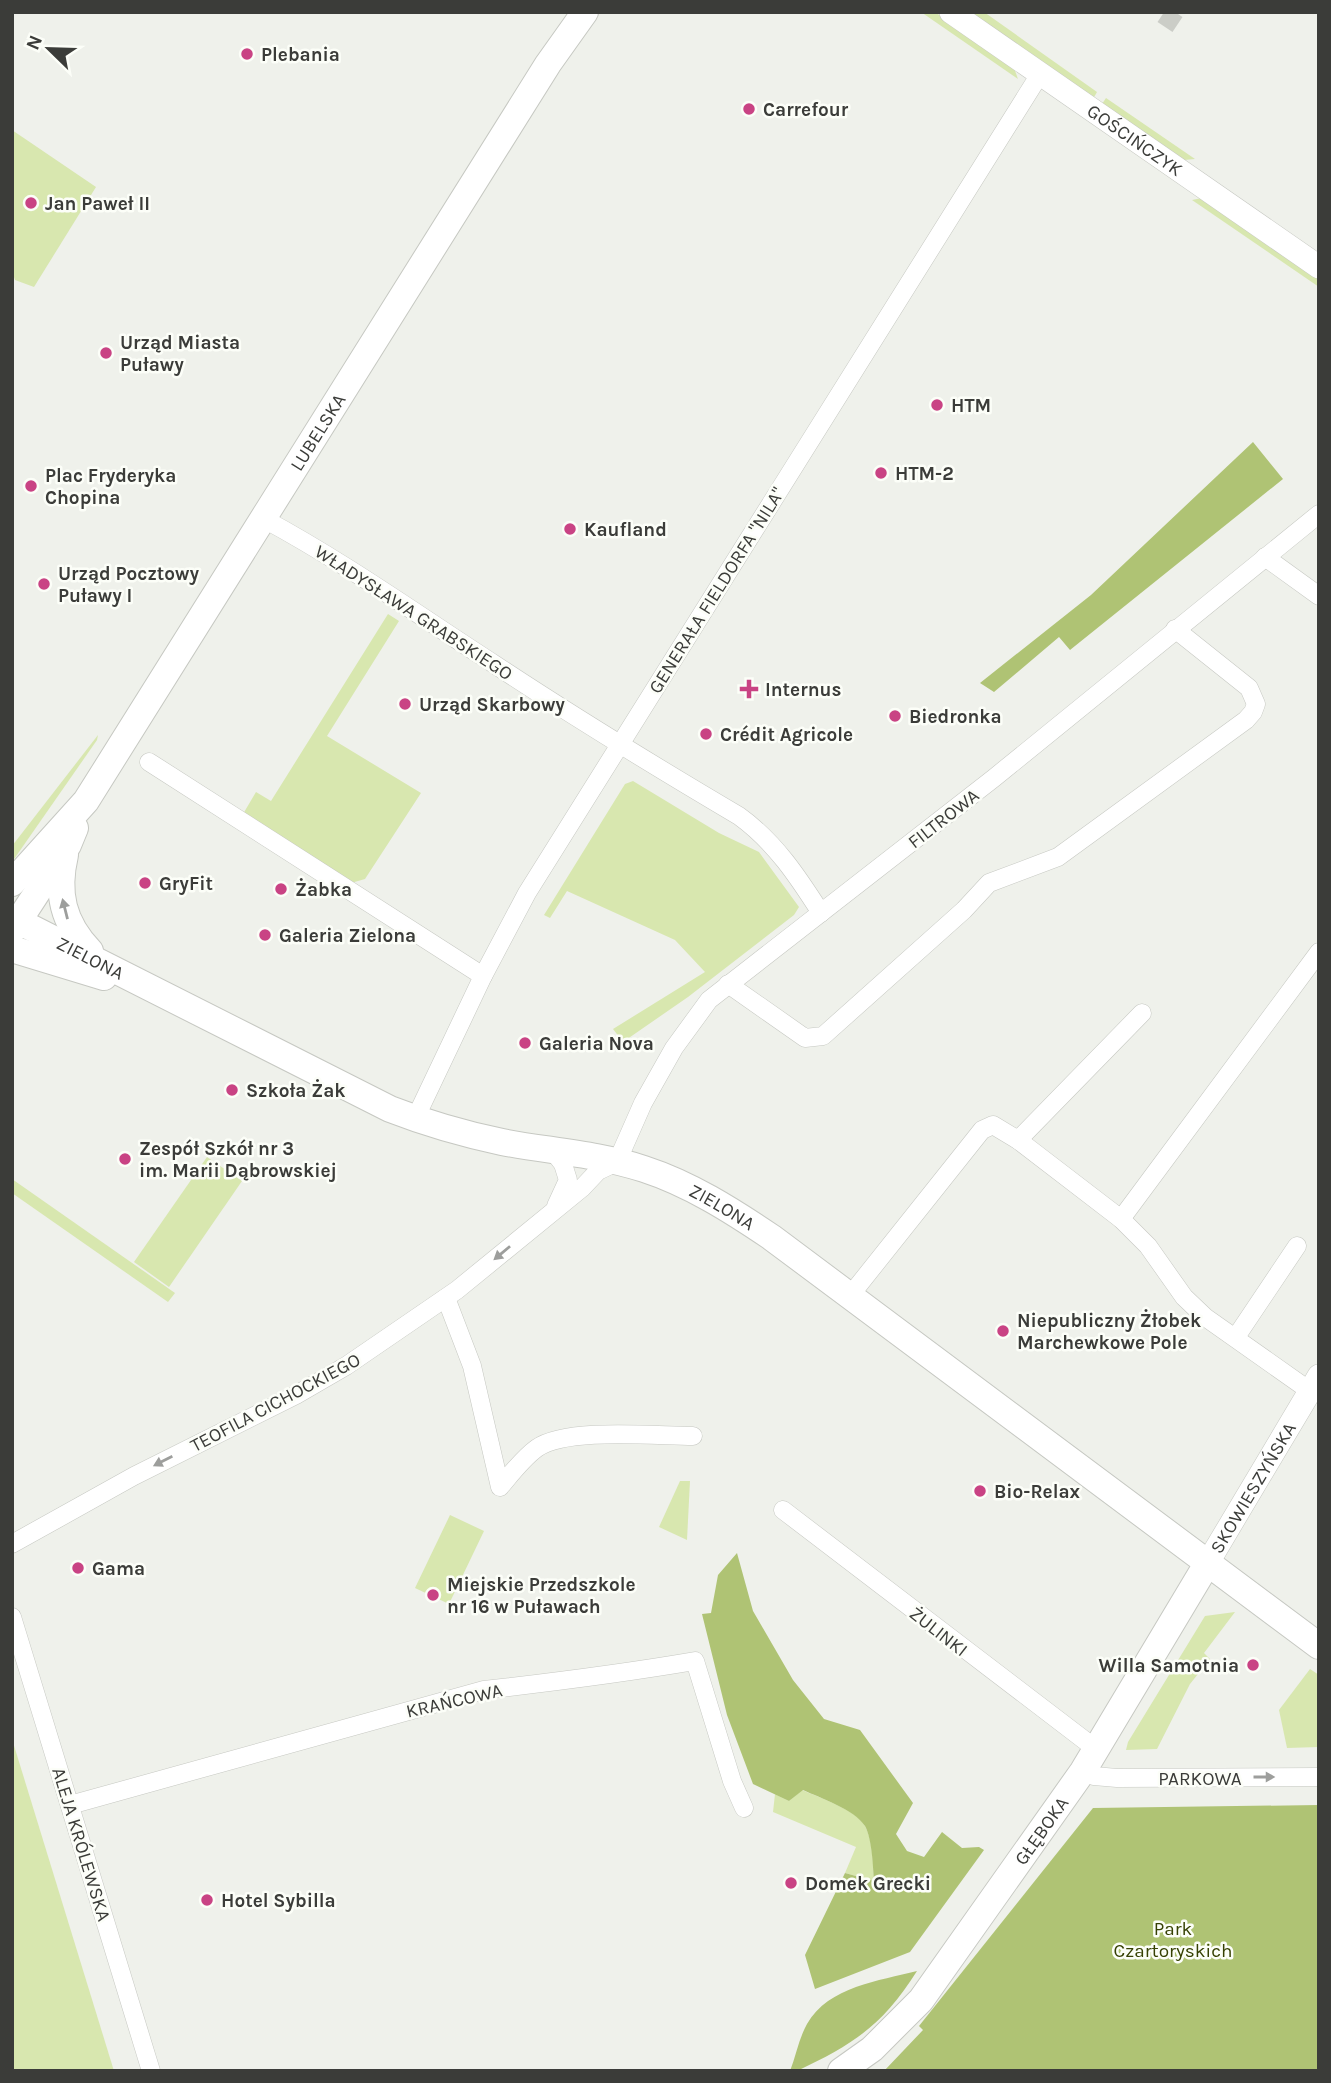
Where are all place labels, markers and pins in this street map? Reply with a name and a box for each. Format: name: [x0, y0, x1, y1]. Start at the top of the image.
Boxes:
place label: Plebania: [261, 44, 340, 66]
marker: Plebania: [239, 46, 255, 62]
place label: Carrefour: [763, 99, 849, 121]
marker: Carrefour: [741, 101, 757, 117]
place label: Jan Paweł II: [45, 193, 150, 215]
marker: Jan Paweł II: [23, 195, 39, 211]
place label: Urząd Miasta Puławy: [120, 332, 240, 376]
marker: Urząd Miasta Puławy: [98, 345, 114, 361]
place label: HTM: [951, 395, 991, 417]
marker: HTM: [929, 397, 945, 413]
place label: HTM-2: [895, 463, 954, 485]
place label: Plac Fryderyka Chopina: [45, 465, 176, 509]
marker: HTM-2: [873, 465, 889, 481]
marker: Plac Fryderyka Chopina: [23, 478, 39, 494]
place label: Kaufland: [584, 519, 667, 541]
marker: Kaufland: [562, 521, 578, 537]
place label: Urząd Pocztowy Puławy I: [58, 563, 199, 607]
marker: Urząd Pocztowy Puławy I: [36, 576, 52, 592]
marker: Internus: [739, 679, 759, 699]
place label: Internus: [765, 679, 841, 701]
place label: Urząd Skarbowy: [419, 694, 565, 716]
marker: Urząd Skarbowy: [397, 696, 413, 712]
place label: Biedronka: [909, 706, 1002, 728]
marker: Biedronka: [887, 708, 903, 724]
place label: Crédit Agricole: [720, 724, 853, 746]
marker: Crédit Agricole: [698, 726, 714, 742]
place label: GryFit: [159, 873, 213, 895]
marker: GryFit: [137, 875, 153, 891]
place label: Żabka: [295, 878, 352, 901]
marker: Żabka: [273, 881, 289, 897]
place label: Galeria Zielona: [279, 925, 416, 947]
marker: Galeria Zielona: [257, 927, 273, 943]
place label: Galeria Nova: [539, 1033, 654, 1055]
marker: Galeria Nova: [517, 1035, 533, 1051]
place label: Szkoła Żak: [246, 1079, 346, 1102]
marker: Szkoła Żak: [224, 1082, 240, 1098]
place label: Zespół Szkół nr 3 im. Marii Dąbrowskiej: [139, 1138, 337, 1182]
marker: Zespół Szkół nr 3 im. Marii Dąbrowskiej: [117, 1151, 133, 1167]
place label: Niepubliczny Żłobek Marchewkowe Pole: [1017, 1309, 1201, 1354]
marker: Niepubliczny Żłobek Marchewkowe Pole: [995, 1323, 1011, 1339]
place label: Bio-Relax: [994, 1481, 1081, 1503]
marker: Bio-Relax: [972, 1483, 988, 1499]
place label: Gama: [92, 1558, 145, 1580]
marker: Gama: [70, 1560, 86, 1576]
place label: Miejskie Przedszkole nr 16 w Puławach: [447, 1574, 636, 1618]
marker: Miejskie Przedszkole nr 16 w Puławach: [425, 1587, 441, 1603]
place label: Willa Samotnia: [1099, 1655, 1239, 1677]
marker: Willa Samotnia: [1245, 1657, 1261, 1673]
place label: Domek Grecki: [805, 1873, 931, 1895]
marker: Domek Grecki: [783, 1875, 799, 1891]
place label: Hotel Sybilla: [221, 1890, 336, 1912]
marker: Hotel Sybilla: [199, 1892, 215, 1908]

